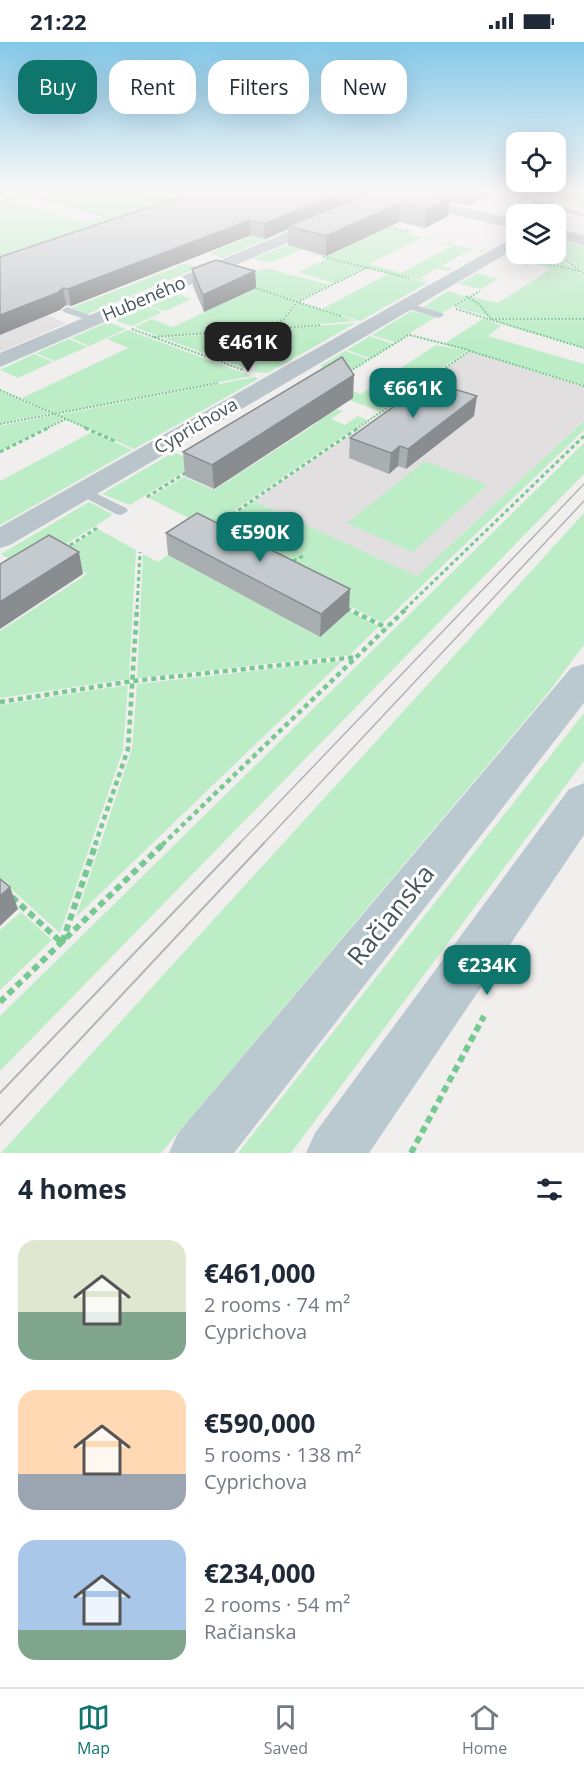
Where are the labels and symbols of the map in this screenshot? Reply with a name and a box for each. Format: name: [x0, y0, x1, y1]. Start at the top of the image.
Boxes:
street label: Hubeného: [98, 270, 189, 326]
pin: €461K: [206, 322, 290, 373]
pin: €661K: [371, 368, 455, 419]
street label: Cyprichova: [149, 392, 242, 459]
pin: €590K: [218, 512, 302, 563]
street label: Račianska: [338, 856, 442, 972]
pin: €234K: [445, 945, 529, 996]

